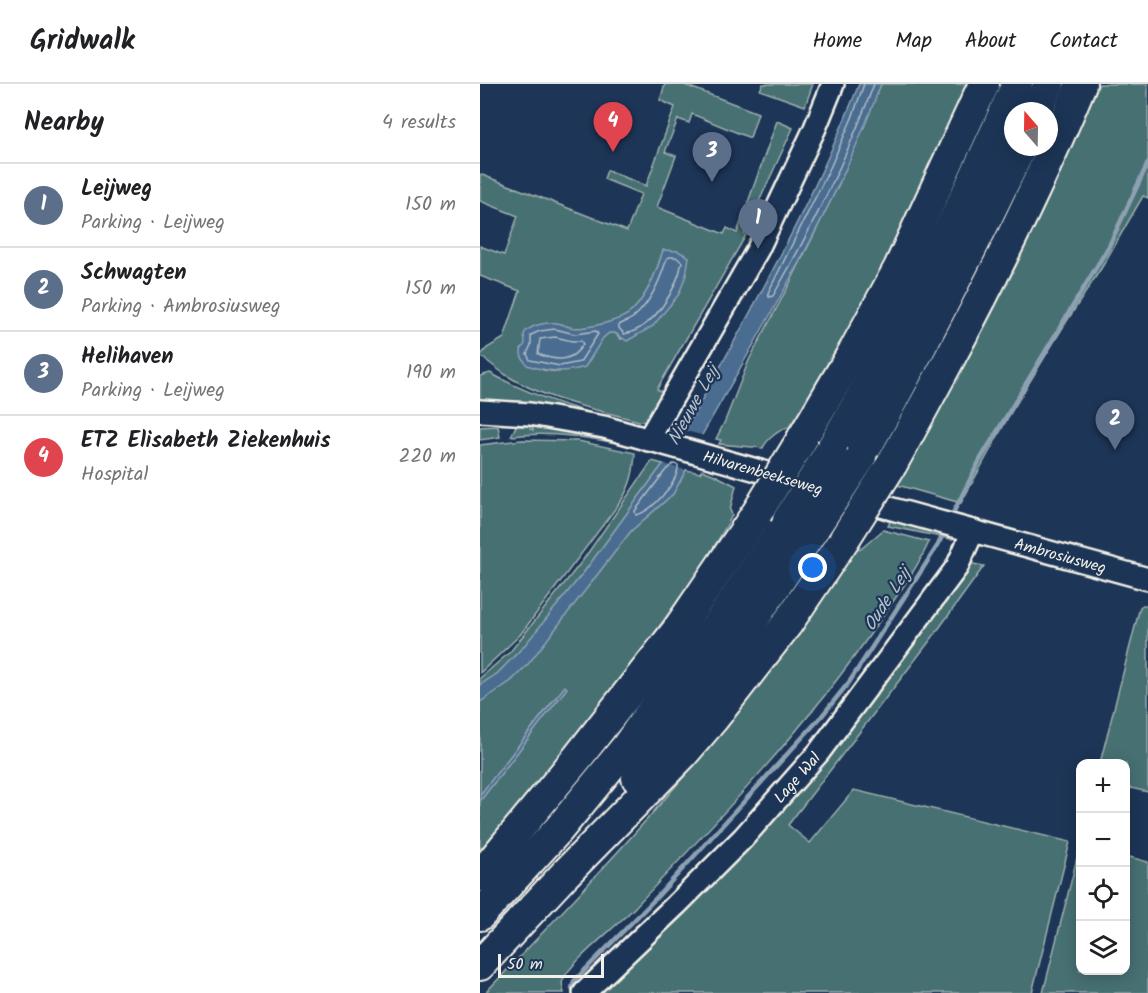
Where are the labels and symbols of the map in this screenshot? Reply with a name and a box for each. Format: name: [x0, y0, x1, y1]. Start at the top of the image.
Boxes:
north arrow: [1004, 102, 1058, 156]
pin: 4: [594, 103, 632, 152]
pin: 3: [692, 132, 732, 182]
pin: 1: [738, 200, 778, 249]
water label: Nieuwe Leij: [660, 357, 730, 451]
pin: 2: [1096, 400, 1134, 450]
street label: Hilvarenbeekseweg: [700, 444, 825, 502]
street label: Ambrosiusweg: [1011, 532, 1109, 581]
your location: [798, 553, 827, 582]
water label: Oude Leij: [857, 559, 922, 637]
street label: Lage Wal: [768, 747, 827, 810]
scale bar: [498, 951, 604, 978]

